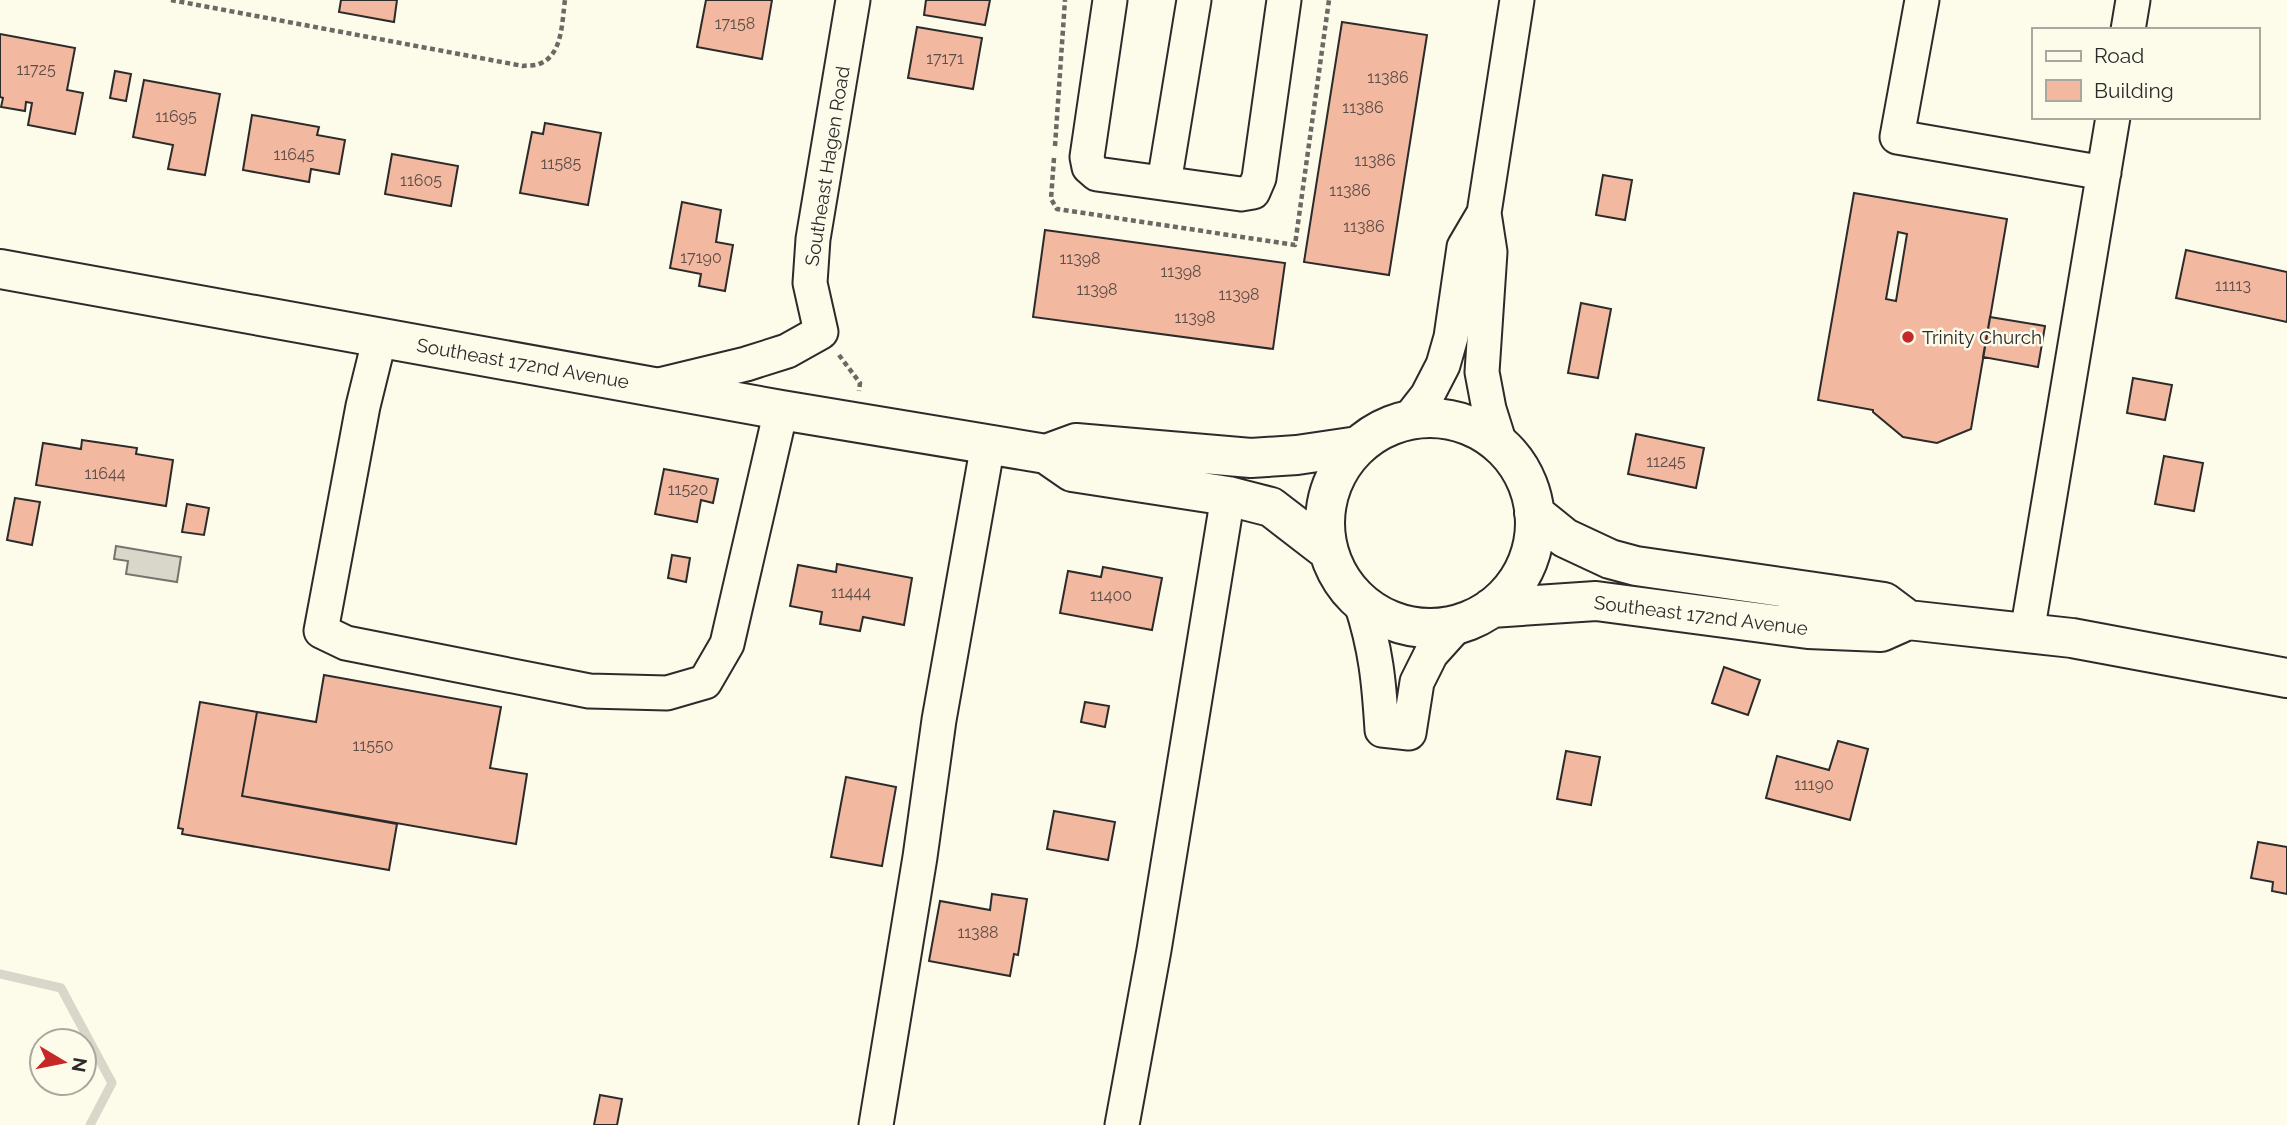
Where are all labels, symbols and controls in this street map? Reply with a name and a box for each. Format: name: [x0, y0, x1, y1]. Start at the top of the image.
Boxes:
house number: 17158: [715, 14, 755, 33]
legend: [2032, 28, 2259, 119]
text: Road: [2094, 43, 2144, 68]
house number: 17171: [926, 49, 964, 68]
house number: 11725: [16, 60, 56, 79]
street label: Southeast Hagen Road: [800, 64, 854, 268]
house number: 11386: [1367, 68, 1409, 87]
text: Building: [2094, 78, 2174, 103]
house number: 11386: [1342, 98, 1384, 117]
house number: 11695: [155, 107, 197, 126]
house number: 11645: [274, 145, 315, 164]
house number: 11386: [1354, 151, 1396, 170]
house number: 11585: [541, 154, 582, 173]
house number: 11605: [400, 171, 442, 190]
house number: 11386: [1329, 181, 1371, 200]
house number: 11386: [1343, 217, 1385, 236]
house number: 17190: [680, 248, 722, 267]
house number: 11398: [1059, 249, 1101, 268]
house number: 11398: [1160, 262, 1202, 281]
house number: 11113: [2215, 276, 2251, 295]
house number: 11398: [1076, 280, 1118, 299]
house number: 11398: [1218, 285, 1260, 304]
house number: 11398: [1174, 308, 1216, 327]
place label: Trinity Church: [1922, 326, 2042, 348]
marker: Trinity Church: [1900, 329, 1916, 345]
street label: Southeast 172nd Avenue: [415, 333, 631, 393]
house number: 11245: [1646, 452, 1686, 471]
house number: 11644: [85, 464, 126, 483]
house number: 11520: [668, 480, 708, 499]
house number: 11444: [831, 583, 871, 602]
house number: 11400: [1090, 586, 1132, 605]
street label: Southeast 172nd Avenue: [1593, 591, 1809, 639]
house number: 11550: [353, 736, 393, 755]
house number: 11190: [1794, 775, 1834, 794]
house number: 11388: [957, 923, 999, 942]
north arrow: [28, 1027, 98, 1097]
text: N: [68, 1056, 92, 1074]

